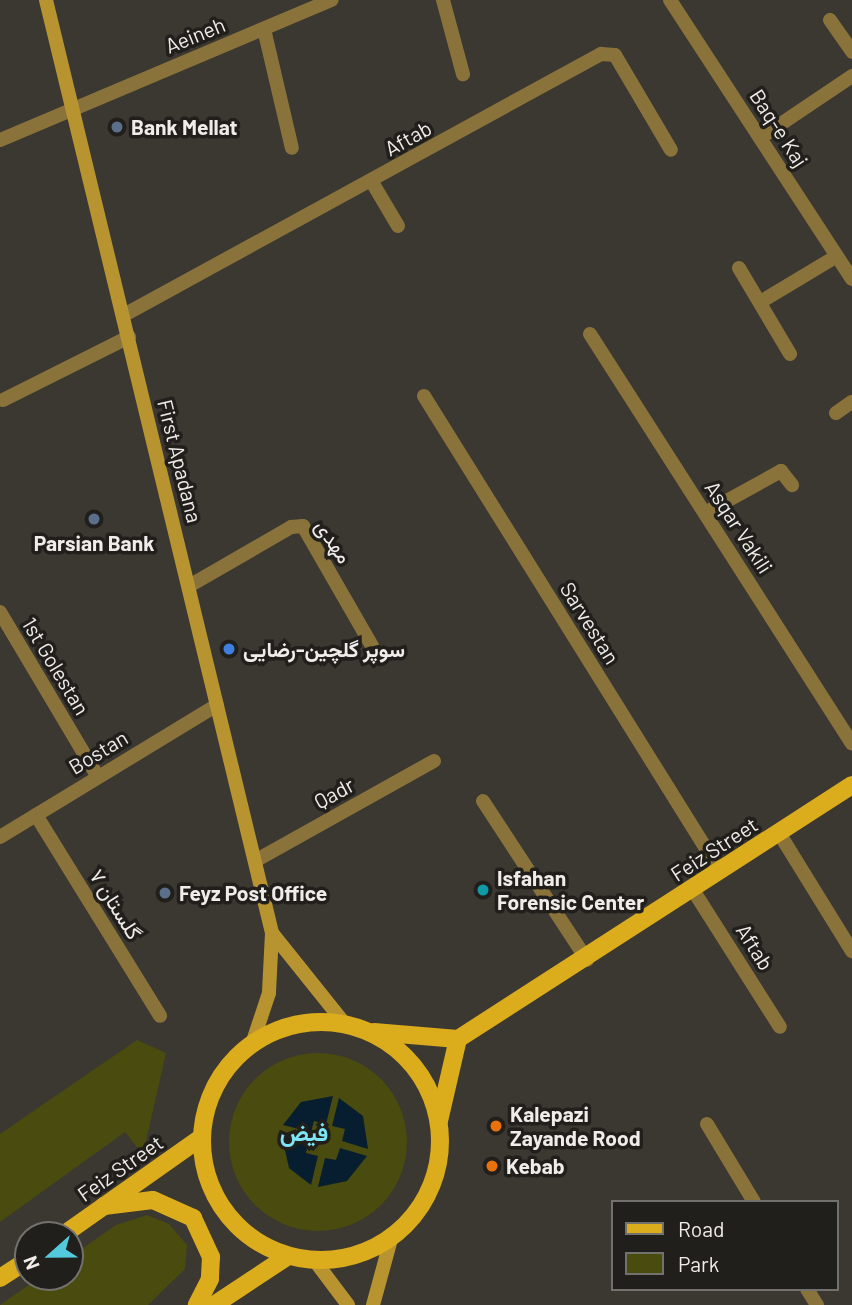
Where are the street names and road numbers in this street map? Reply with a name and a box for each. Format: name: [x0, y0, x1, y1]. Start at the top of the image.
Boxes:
street label: Aeineh: [161, 12, 229, 58]
street label: Baq-e Kaj: [745, 84, 813, 172]
street label: Aftab: [380, 115, 436, 161]
street label: First Apadana: [153, 397, 207, 525]
street label: Asqar Vakili: [700, 476, 778, 578]
street label: مهدی: [310, 514, 358, 568]
street label: Sarvestan: [555, 577, 625, 669]
street label: 1st Golestan: [17, 613, 95, 719]
street label: Bostan: [64, 725, 132, 779]
street label: Qadr: [310, 772, 358, 814]
street label: Feiz Street: [666, 812, 762, 886]
street label: گلستان ۷: [85, 864, 147, 944]
street label: Aftab: [731, 919, 779, 975]
street label: Feiz Street: [72, 1129, 168, 1207]

